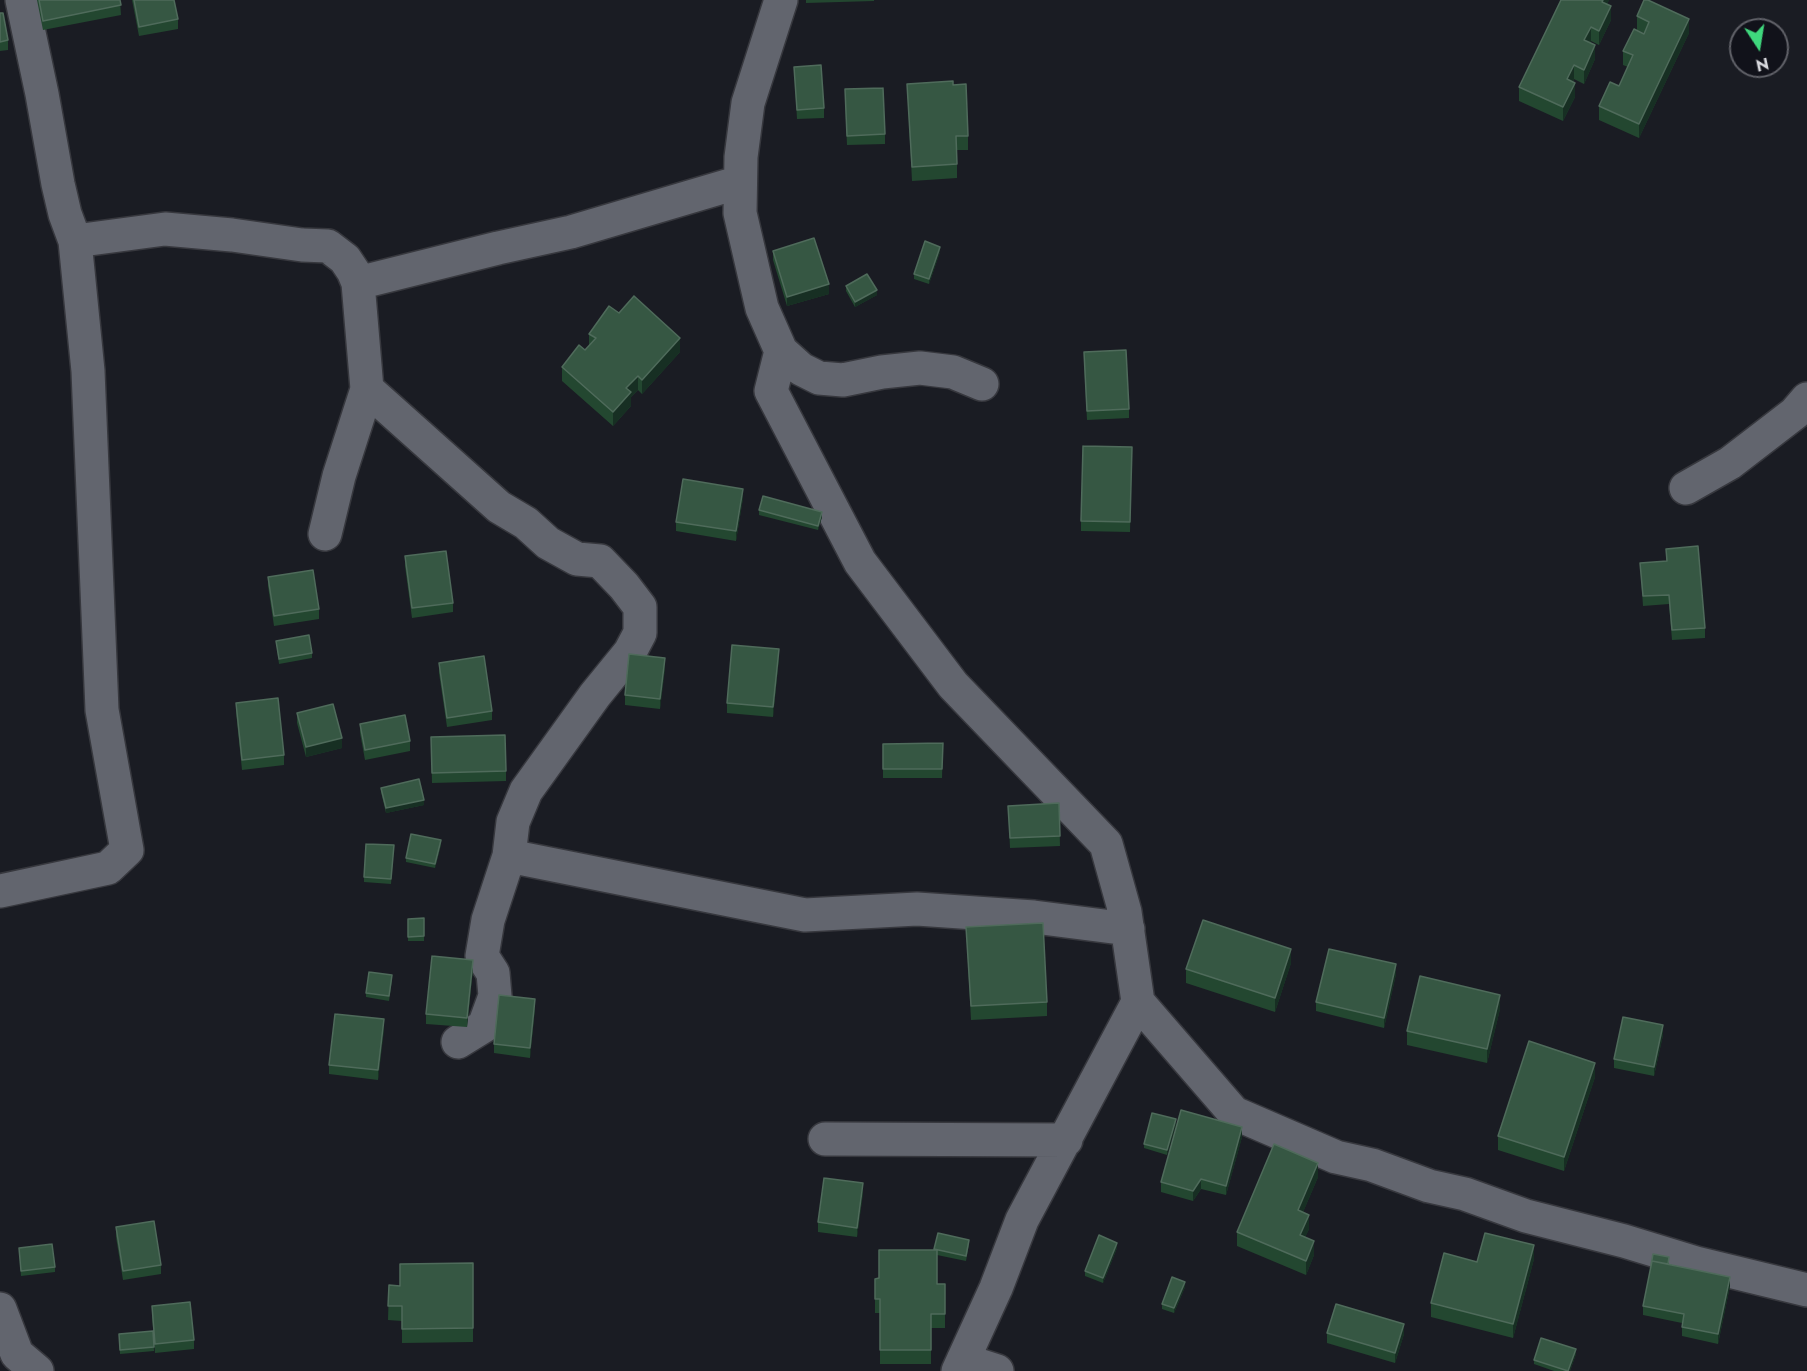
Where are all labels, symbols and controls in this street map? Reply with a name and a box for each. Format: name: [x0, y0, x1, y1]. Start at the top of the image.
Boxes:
north arrow: [1729, 18, 1789, 78]
text: N: [1754, 52, 1771, 77]

